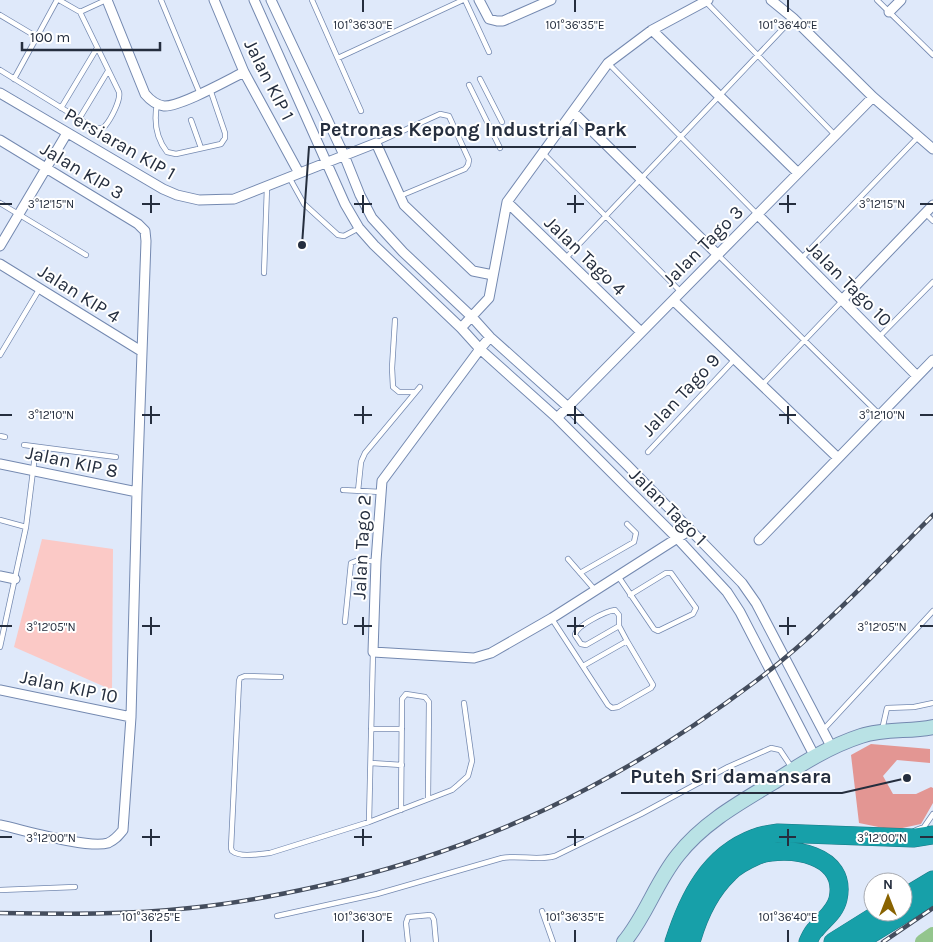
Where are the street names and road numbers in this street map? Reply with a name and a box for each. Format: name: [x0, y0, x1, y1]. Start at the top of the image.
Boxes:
street label: Jalan KIP 1: [239, 36, 299, 124]
street label: Persiaran KIP 1: [60, 103, 180, 185]
street label: Jalan KIP 3: [36, 138, 128, 204]
street label: Jalan Tago 3: [658, 201, 748, 291]
street label: Jalan Tago 4: [540, 212, 630, 300]
street label: Jalan Tago 10: [802, 237, 896, 331]
street label: Jalan KIP 4: [34, 260, 124, 328]
street label: Jalan Tago 9: [637, 349, 725, 441]
street label: Jalan KIP 8: [24, 442, 120, 482]
street label: Jalan Tago 1: [625, 464, 711, 550]
street label: Jalan Tago 2: [348, 494, 376, 600]
street label: Jalan KIP 10: [18, 666, 120, 708]

